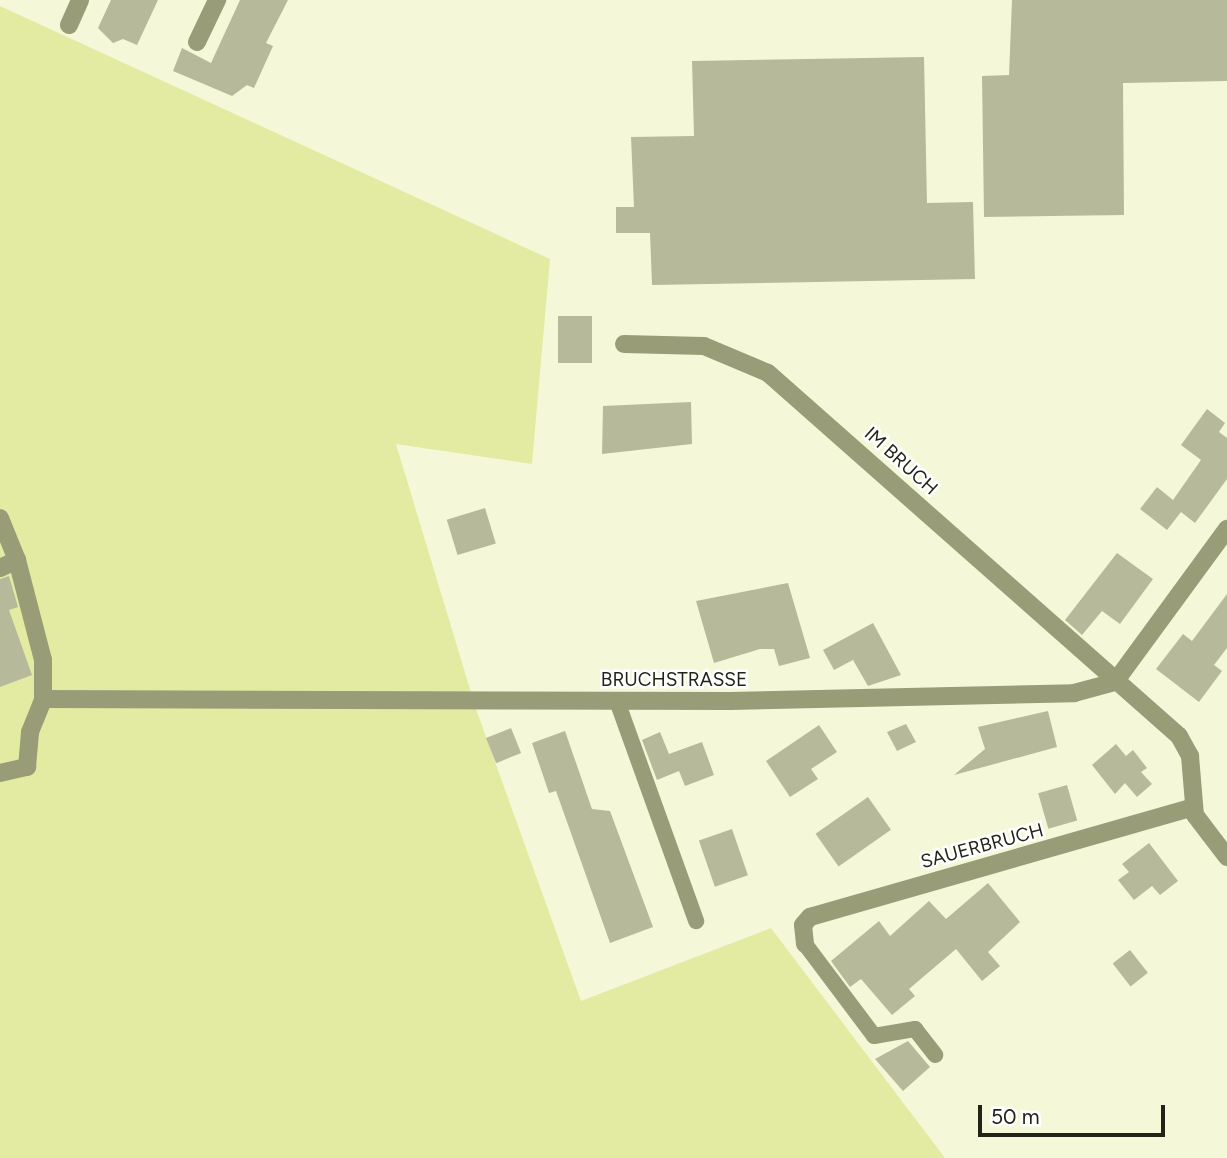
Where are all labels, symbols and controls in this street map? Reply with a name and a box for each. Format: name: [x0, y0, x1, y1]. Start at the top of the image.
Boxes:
street label: IM BRUCH: [860, 422, 942, 500]
street label: BRUCHSTRASSE: [601, 669, 747, 691]
street label: SAUERBRUCH: [918, 819, 1046, 873]
scale bar: [982, 1092, 1169, 1136]
text: 50 m: [991, 1104, 1040, 1129]

